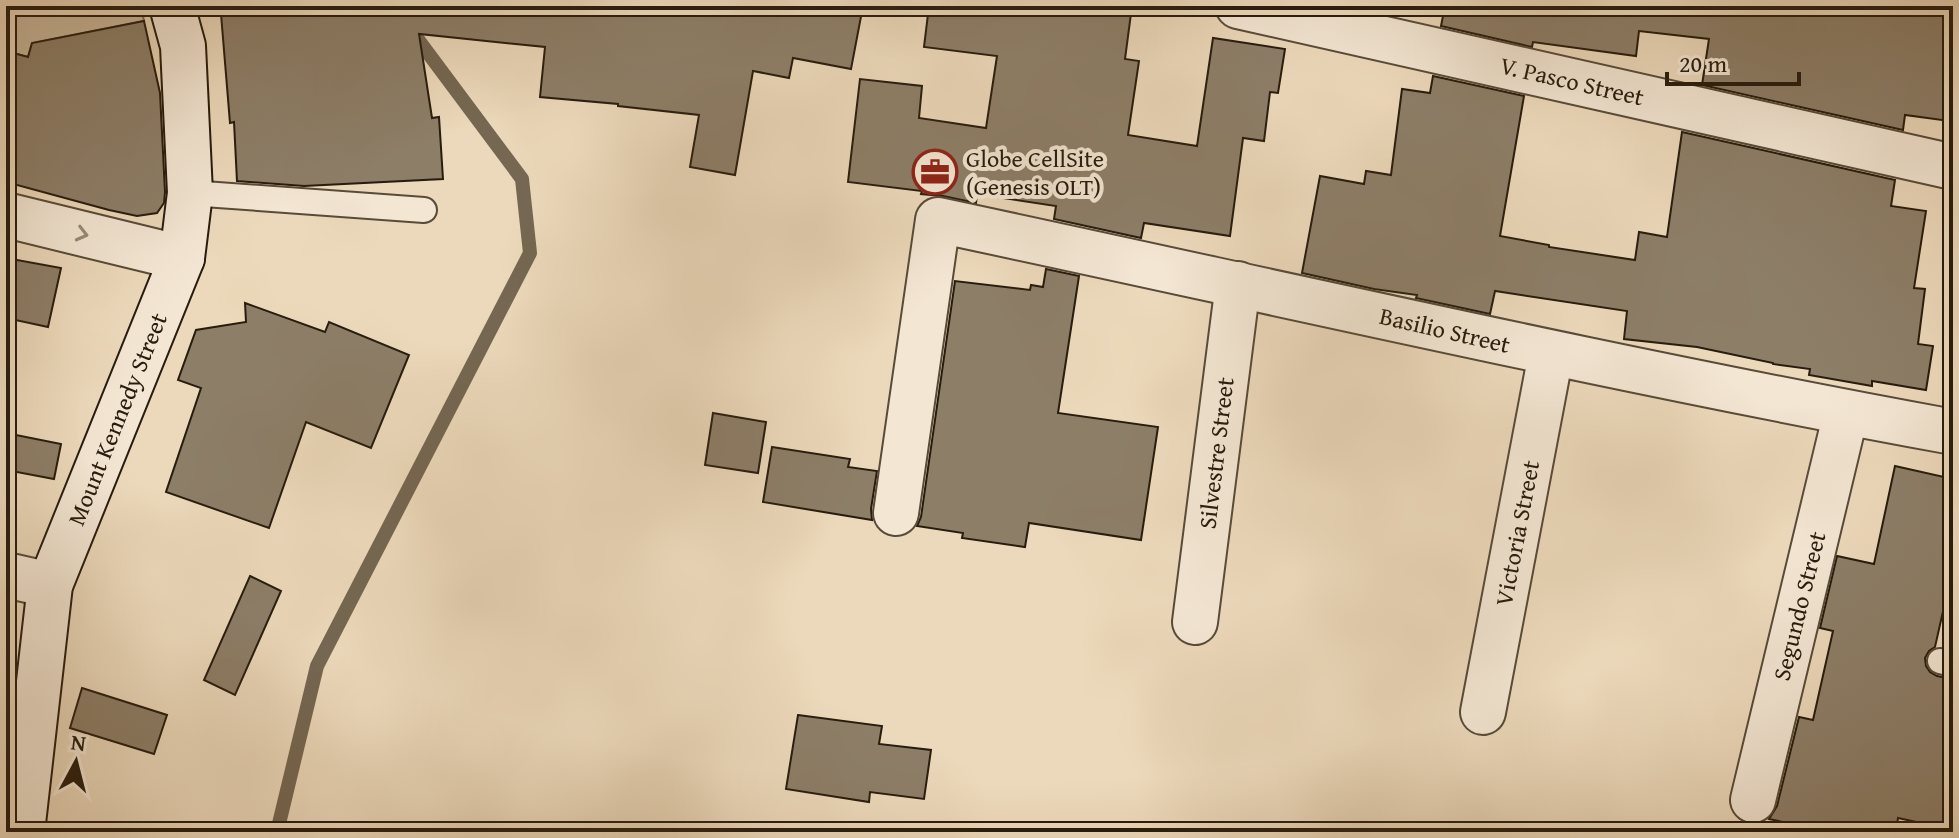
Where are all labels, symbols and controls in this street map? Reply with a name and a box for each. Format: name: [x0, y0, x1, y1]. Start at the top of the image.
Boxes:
scale bar: [1667, 36, 1799, 86]
text: 20 m: [1679, 46, 1727, 81]
street label: V. Pasco Street: [1497, 47, 1648, 115]
place label: Globe CellSite (Genesis OLT): [966, 141, 1104, 204]
office icon: Globe CellSite (Genesis OLT): [911, 148, 959, 196]
one-way arrow: [74, 224, 88, 241]
street label: Basilio Street: [1376, 298, 1514, 362]
street label: Mount Kennedy Street: [58, 307, 176, 531]
street label: Silvestre Street: [1189, 375, 1243, 531]
street label: Victoria Street: [1486, 457, 1548, 609]
street label: Segundo Street: [1764, 527, 1835, 684]
north arrow: [36, 722, 116, 802]
text: N: [69, 725, 88, 759]

